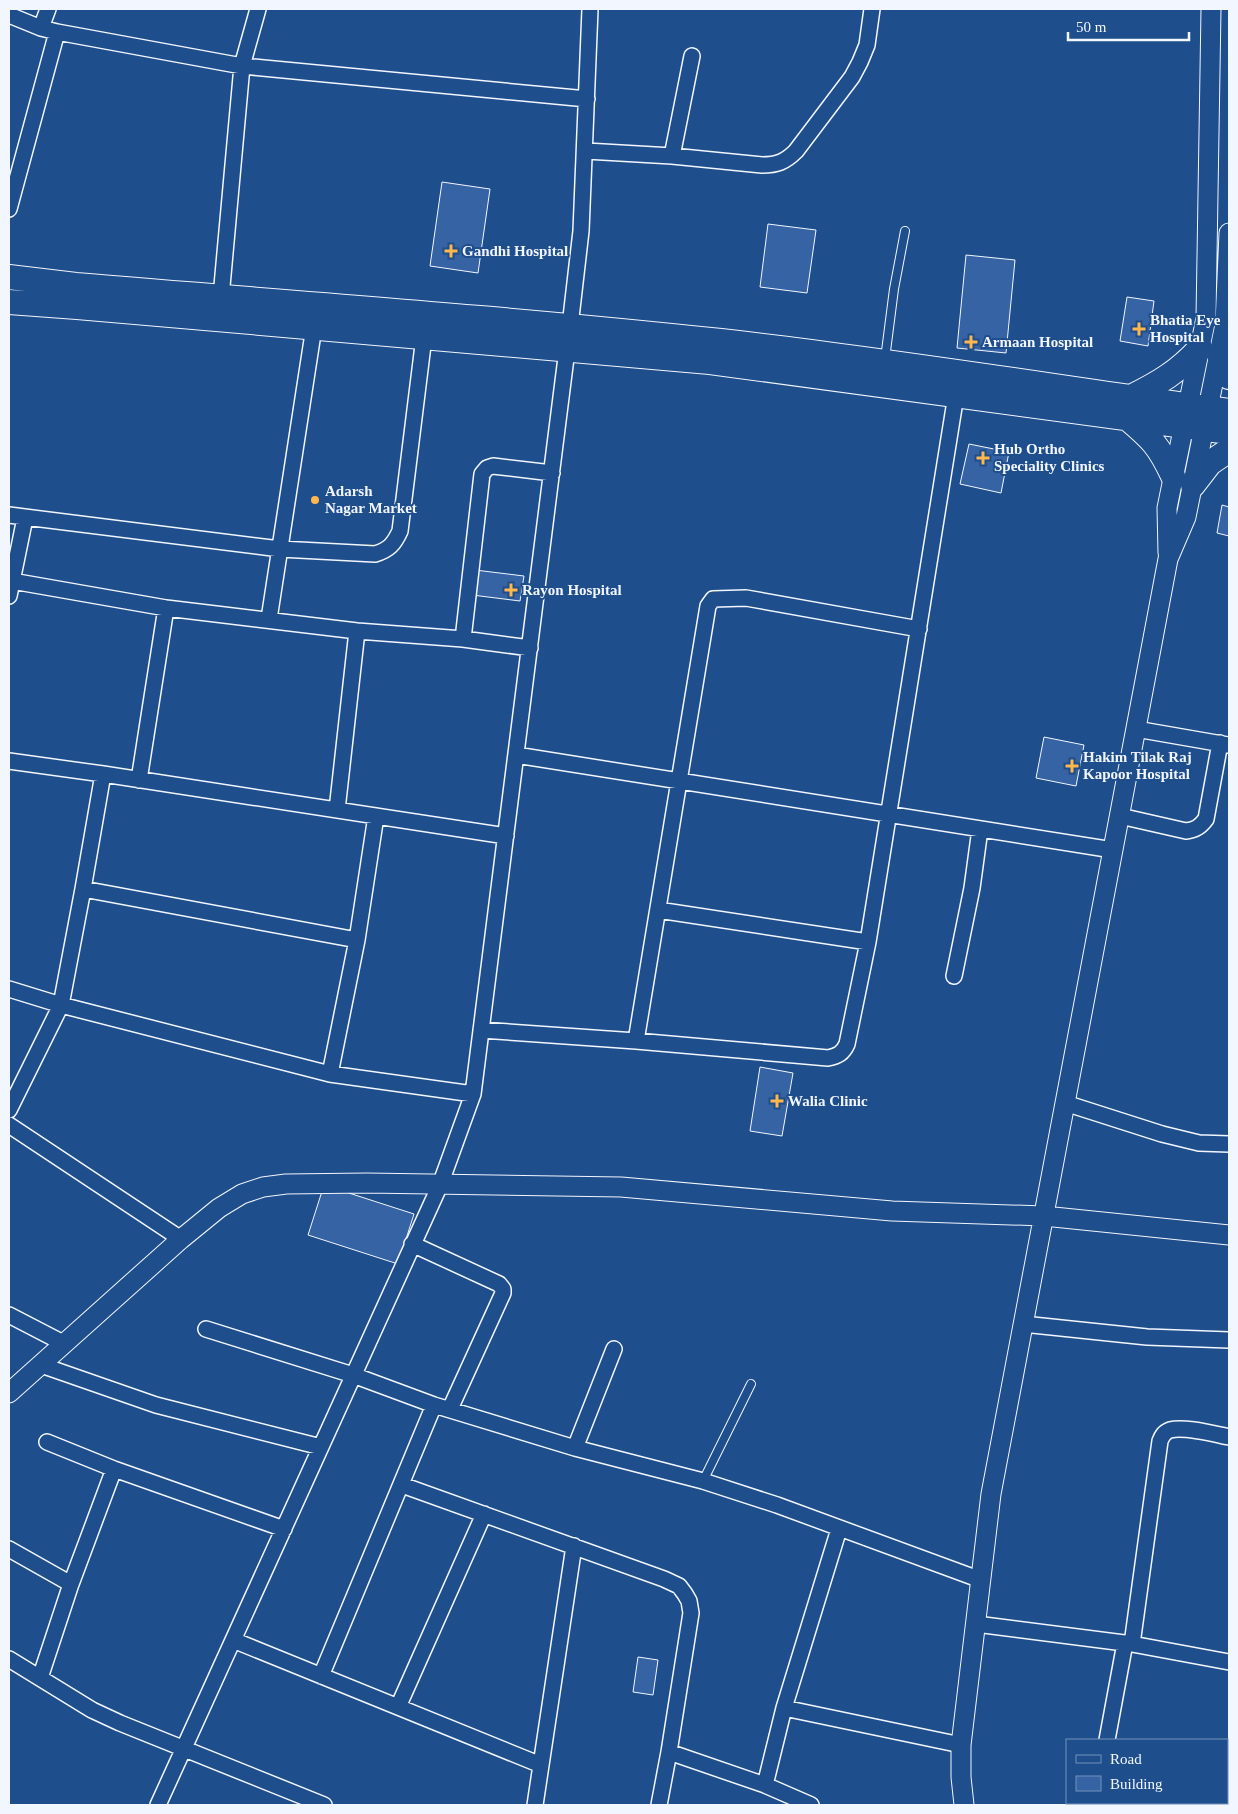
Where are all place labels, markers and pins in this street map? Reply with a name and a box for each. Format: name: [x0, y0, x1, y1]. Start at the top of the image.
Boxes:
place label: Gandhi Hospital: [462, 243, 568, 259]
marker: Gandhi Hospital: [444, 244, 458, 258]
place label: Bhatia Eye Hospital: [1150, 312, 1221, 345]
marker: Bhatia Eye Hospital: [1132, 322, 1146, 336]
place label: Armaan Hospital: [982, 334, 1093, 350]
marker: Armaan Hospital: [964, 335, 978, 349]
place label: Hub Ortho Speciality Clinics: [994, 441, 1105, 474]
marker: Hub Ortho Speciality Clinics: [976, 451, 990, 465]
place label: Adarsh Nagar Market: [325, 483, 417, 516]
marker: Adarsh Nagar Market: [309, 494, 321, 506]
place label: Rayon Hospital: [522, 582, 622, 598]
marker: Rayon Hospital: [504, 583, 518, 597]
place label: Hakim Tilak Raj Kapoor Hospital: [1083, 749, 1192, 782]
marker: Hakim Tilak Raj Kapoor Hospital: [1065, 759, 1079, 773]
place label: Walia Clinic: [788, 1093, 868, 1109]
marker: Walia Clinic: [770, 1094, 784, 1108]

